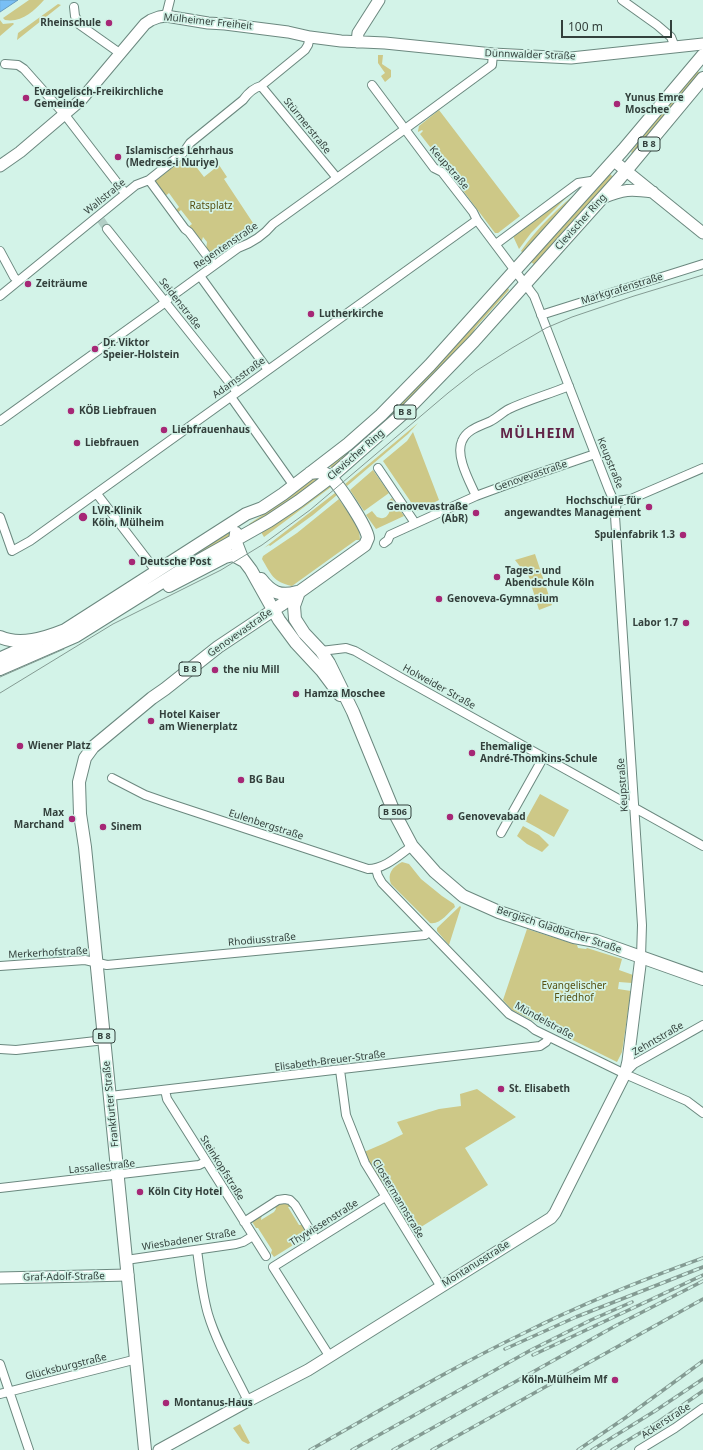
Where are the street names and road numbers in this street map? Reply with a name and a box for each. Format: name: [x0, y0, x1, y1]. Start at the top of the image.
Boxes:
street label: Mülheimer Freiheit: [163, 11, 253, 33]
street label: Dünnwalder Straße: [484, 47, 576, 63]
street label: Stürmerstraße: [281, 96, 333, 156]
road number: B 8: [638, 137, 660, 151]
street label: Keupstraße: [427, 144, 471, 192]
street label: Wallstraße: [82, 177, 128, 217]
street label: Clevischer Ring: [553, 192, 609, 252]
street label: Regentenstraße: [191, 220, 261, 272]
street label: Markgrafenstraße: [580, 271, 664, 307]
street label: Seidenstraße: [156, 276, 204, 332]
street label: Adamsstraße: [210, 355, 268, 401]
road number: B 8: [394, 405, 416, 419]
street label: Clevischer Ring: [325, 427, 387, 483]
street label: Keupstraße: [594, 436, 626, 490]
street label: Genovevastraße: [493, 458, 569, 494]
street label: Genovevastraße: [205, 606, 275, 660]
road number: B 8: [179, 662, 201, 676]
street label: Holweider Straße: [401, 662, 477, 712]
street label: Keupstraße: [615, 758, 631, 812]
road number: B 506: [379, 805, 411, 819]
street label: Eulenbergstraße: [227, 807, 305, 843]
street label: Bergisch Gladbacher Straße: [495, 904, 623, 956]
street label: Rhodiusstraße: [228, 931, 296, 949]
street label: Merkerhofstraße: [8, 945, 88, 961]
street label: Mündelstraße: [512, 1000, 576, 1042]
street label: Zehntstraße: [630, 1019, 686, 1059]
road number: B 8: [93, 1029, 115, 1043]
street label: Elisabeth-Breuer-Straße: [274, 1048, 386, 1074]
street label: Frankfurter Straße: [101, 1060, 121, 1148]
street label: Steinkopfstraße: [197, 1133, 247, 1203]
street label: Clostermannstraße: [370, 1157, 426, 1241]
street label: Lassallestraße: [68, 1158, 136, 1176]
street label: Thywissenstraße: [288, 1197, 360, 1249]
street label: Wiesbadener Straße: [141, 1227, 237, 1253]
street label: Montanusstraße: [440, 1238, 512, 1290]
street label: Graf-Adolf-Straße: [23, 1270, 105, 1284]
street label: Glücksburgstraße: [24, 1351, 108, 1383]
street label: Ackerstraße: [639, 1401, 693, 1441]

